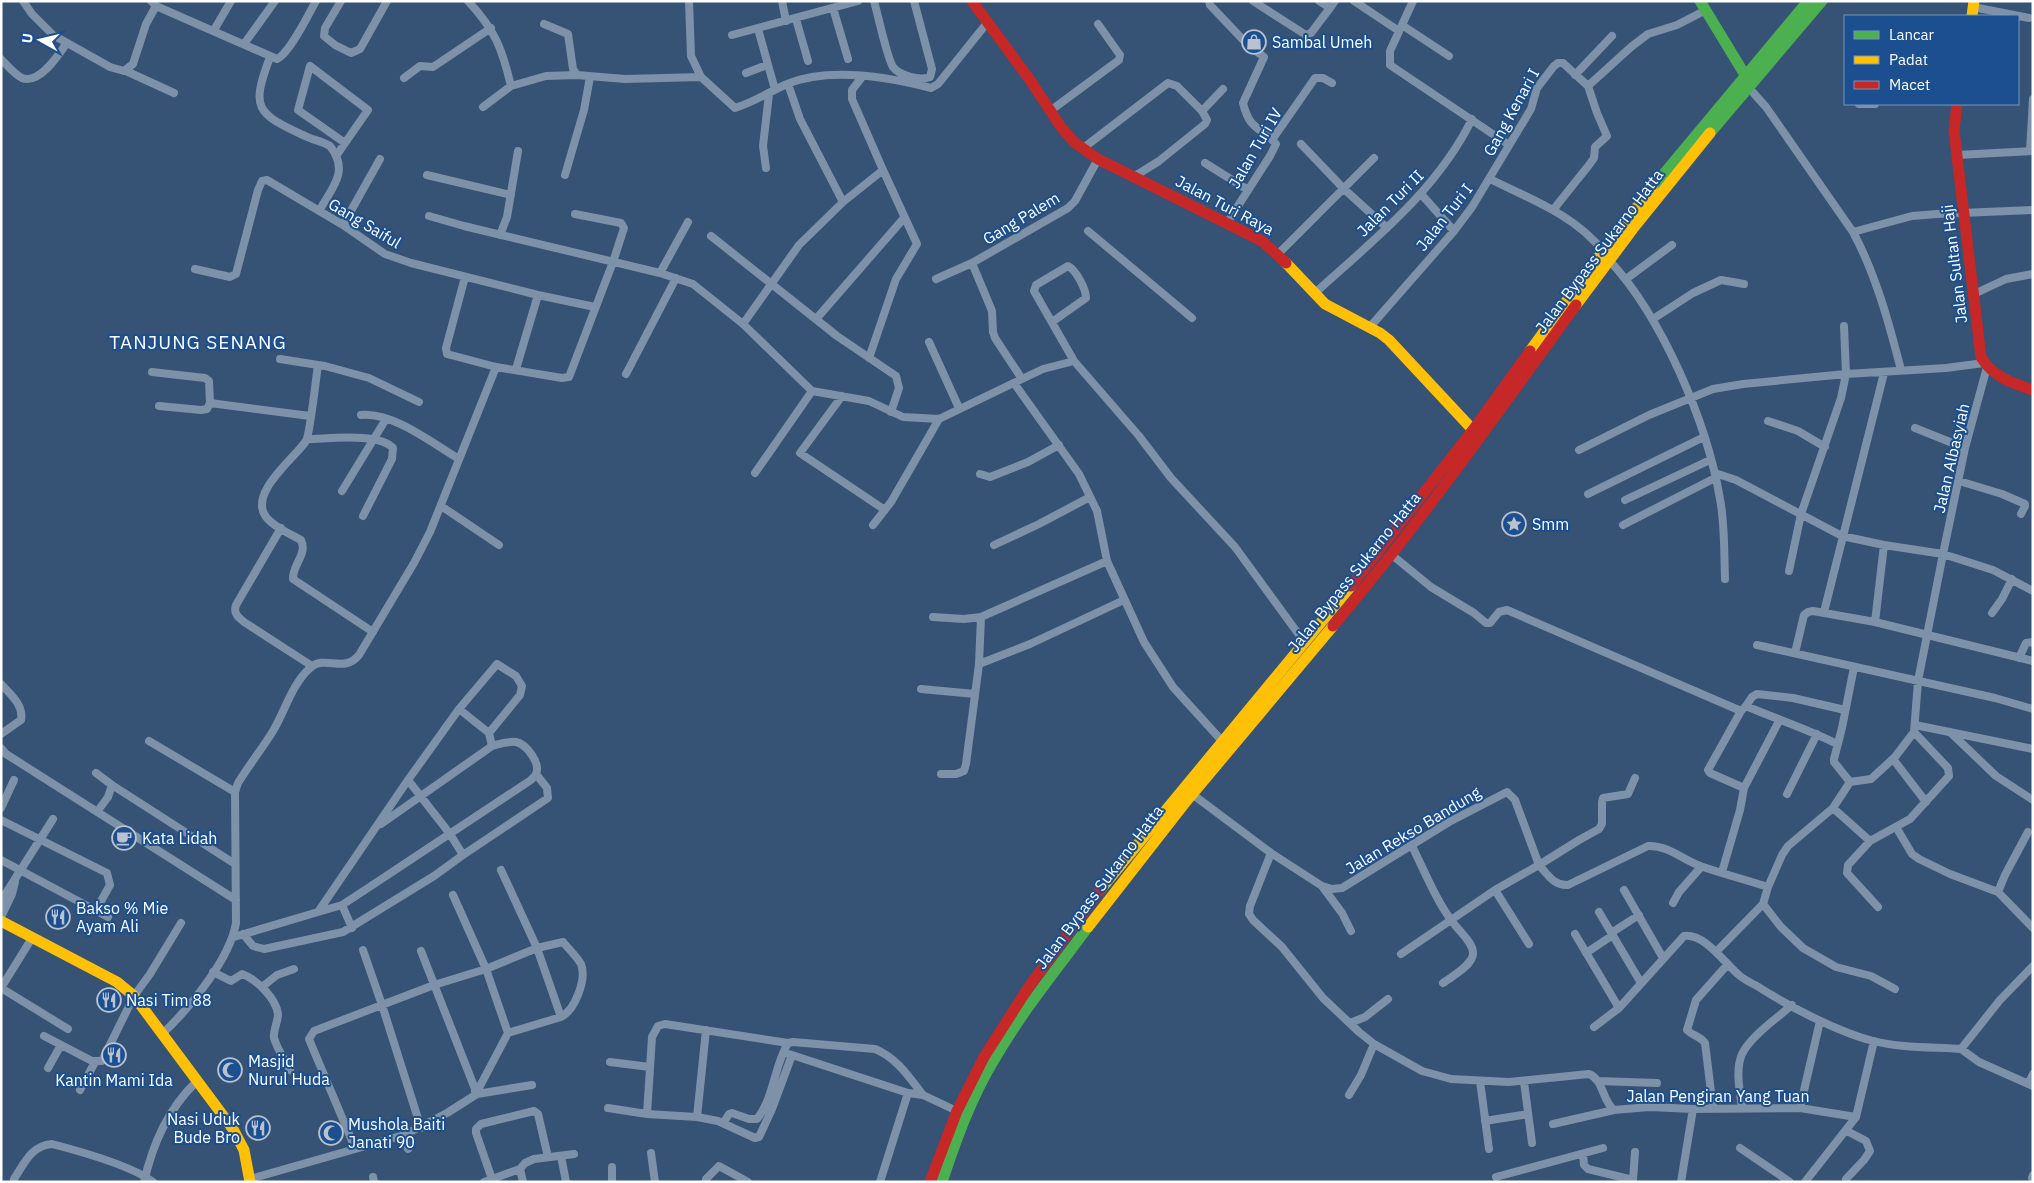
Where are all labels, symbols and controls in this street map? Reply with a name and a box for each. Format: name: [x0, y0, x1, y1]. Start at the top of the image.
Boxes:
north arrow: [15, 15, 65, 65]
legend: [1844, 15, 2019, 105]
text: Lancar: [1889, 25, 1935, 44]
shop icon: Sambal Umeh: [1241, 29, 1267, 55]
text: U: [18, 32, 37, 44]
place label: Sambal Umeh: [1272, 32, 1372, 52]
text: Padat: [1889, 50, 1928, 69]
street label: Gang Kenari I: [1479, 65, 1543, 159]
text: Macet: [1889, 75, 1930, 94]
street label: Jalan Turi IV: [1224, 104, 1286, 192]
street label: Jalan Turi II: [1352, 165, 1428, 241]
street label: Jalan Bypass Sukarno Hatta: [1531, 165, 1668, 337]
street label: Jalan Turi Raya: [1172, 171, 1278, 239]
street label: Jalan Turi I: [1412, 179, 1476, 255]
street label: Gang Palem: [979, 187, 1063, 249]
street label: Gang Saiful: [325, 193, 405, 253]
street label: Jalan Sultan Haji: [1937, 203, 1971, 325]
district label: TANJUNG SENANG: [109, 330, 287, 354]
street label: Jalan Albasyiah: [1929, 401, 1973, 515]
street label: Jalan Bypass Sukarno Hatta: [1283, 488, 1425, 656]
place icon: Smm: [1501, 511, 1527, 537]
place label: Smm: [1532, 514, 1569, 534]
street label: Jalan Rekso Bandung: [1342, 781, 1485, 878]
street label: Jalan Bypass Sukarno Hatta: [1031, 801, 1168, 973]
cafe icon: Kata Lidah: [111, 825, 137, 851]
place label: Kata Lidah: [142, 828, 217, 848]
place label: Bakso % Mie Ayam Ali: [76, 898, 168, 936]
restaurant icon: Bakso % Mie Ayam Ali: [45, 904, 71, 930]
restaurant icon: Nasi Tim 88: [96, 987, 122, 1013]
place label: Nasi Tim 88: [126, 990, 212, 1010]
restaurant icon: Kantin Mami Ida: [101, 1042, 127, 1068]
place label: Masjid Nurul Huda: [248, 1051, 330, 1089]
mosque icon: Masjid Nurul Huda: [217, 1057, 243, 1083]
place label: Kantin Mami Ida: [55, 1070, 173, 1090]
street label: Jalan Pengiran Yang Tuan: [1627, 1086, 1810, 1106]
place label: Nasi Uduk Bude Bro: [167, 1109, 241, 1147]
place label: Mushola Baiti Janati 90: [348, 1114, 445, 1152]
restaurant icon: Nasi Uduk Bude Bro: [245, 1115, 271, 1141]
mosque icon: Mushola Baiti Janati 90: [318, 1120, 344, 1146]

